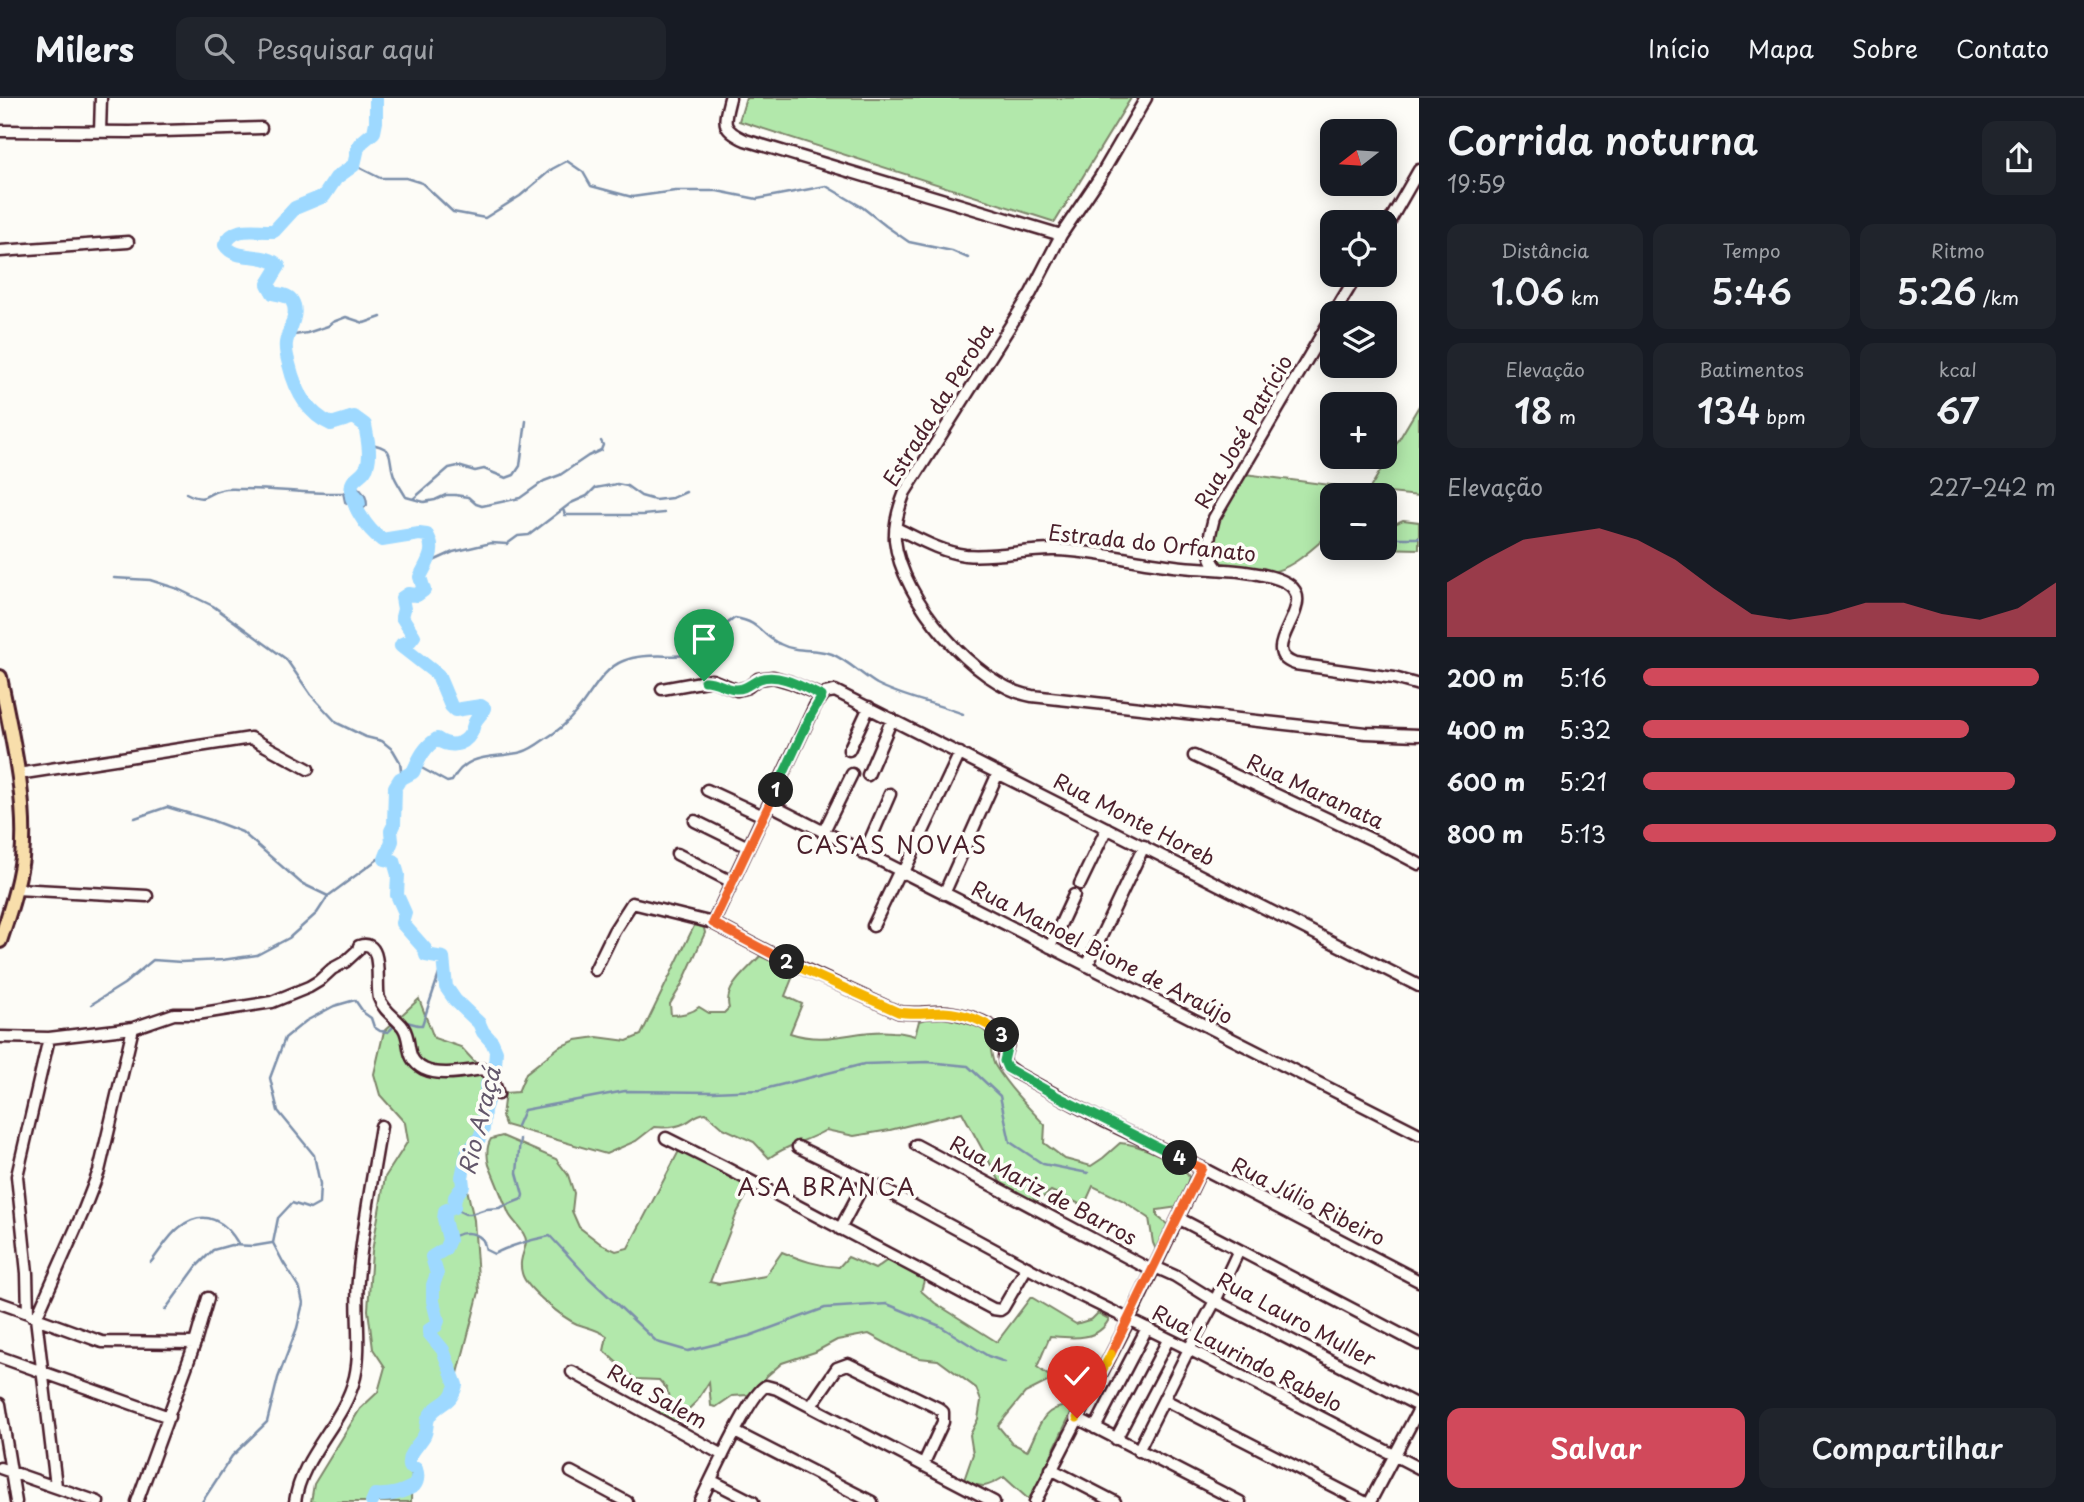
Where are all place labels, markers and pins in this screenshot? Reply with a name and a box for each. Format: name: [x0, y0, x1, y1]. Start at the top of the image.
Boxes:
pin: [674, 609, 734, 681]
pin: 1: [758, 772, 794, 808]
pin: 2: [770, 944, 804, 980]
pin: 3: [984, 1018, 1020, 1052]
pin: 4: [1162, 1140, 1198, 1176]
pin: [1047, 1346, 1107, 1418]

